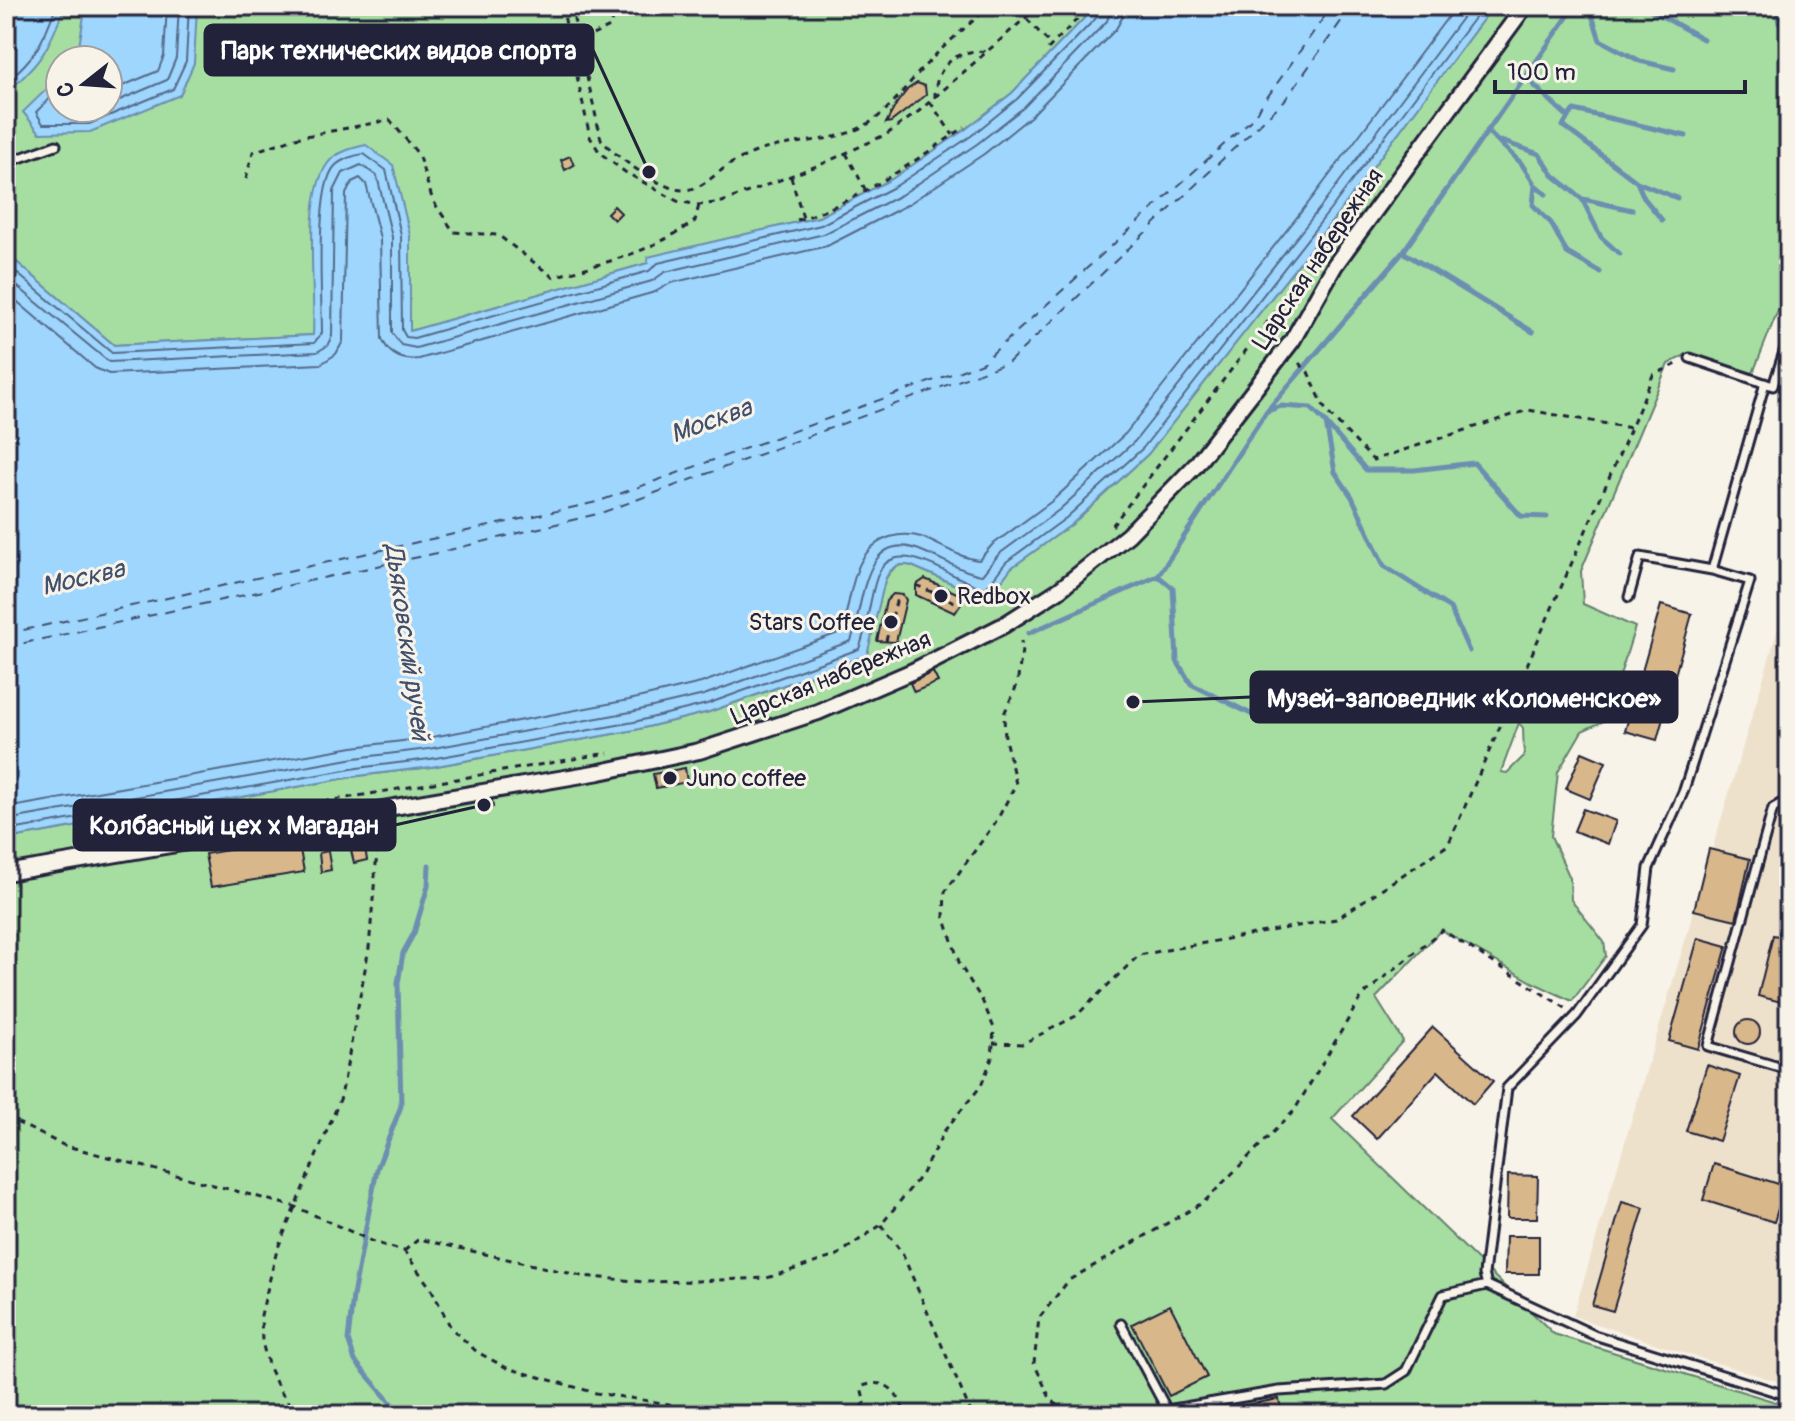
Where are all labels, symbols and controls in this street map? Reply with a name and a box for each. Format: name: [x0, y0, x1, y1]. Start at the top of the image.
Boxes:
callout: Парк технических видов спорта: [205, 25, 593, 75]
text: Парк технических видов спорта: [221, 35, 577, 67]
north arrow: [44, 44, 124, 124]
scale bar: [1495, 44, 1745, 94]
text: 100 m: [1507, 58, 1576, 87]
text: С: [50, 79, 81, 100]
street label: Царская набережная: [1247, 163, 1389, 355]
water label: Москва: [666, 391, 758, 450]
water label: Дьяковский ручей: [377, 540, 437, 745]
water label: Москва: [38, 553, 129, 603]
place label: Redbox: [957, 582, 1031, 611]
marker: Redbox: [932, 587, 950, 605]
place label: Stars Coffee: [749, 608, 875, 637]
marker: Stars Coffee: [882, 613, 900, 631]
street label: Царская набережная: [727, 625, 935, 731]
callout: Музей-заповедник «Коломенское»: [1251, 672, 1677, 722]
text: Музей-заповедник «Коломенское»: [1267, 683, 1662, 715]
place label: Juno coffee: [686, 764, 806, 793]
marker: Juno coffee: [661, 769, 679, 787]
callout: Колбасный цех x Магадан: [74, 800, 395, 850]
text: Колбасный цех x Магадан: [89, 810, 379, 842]

